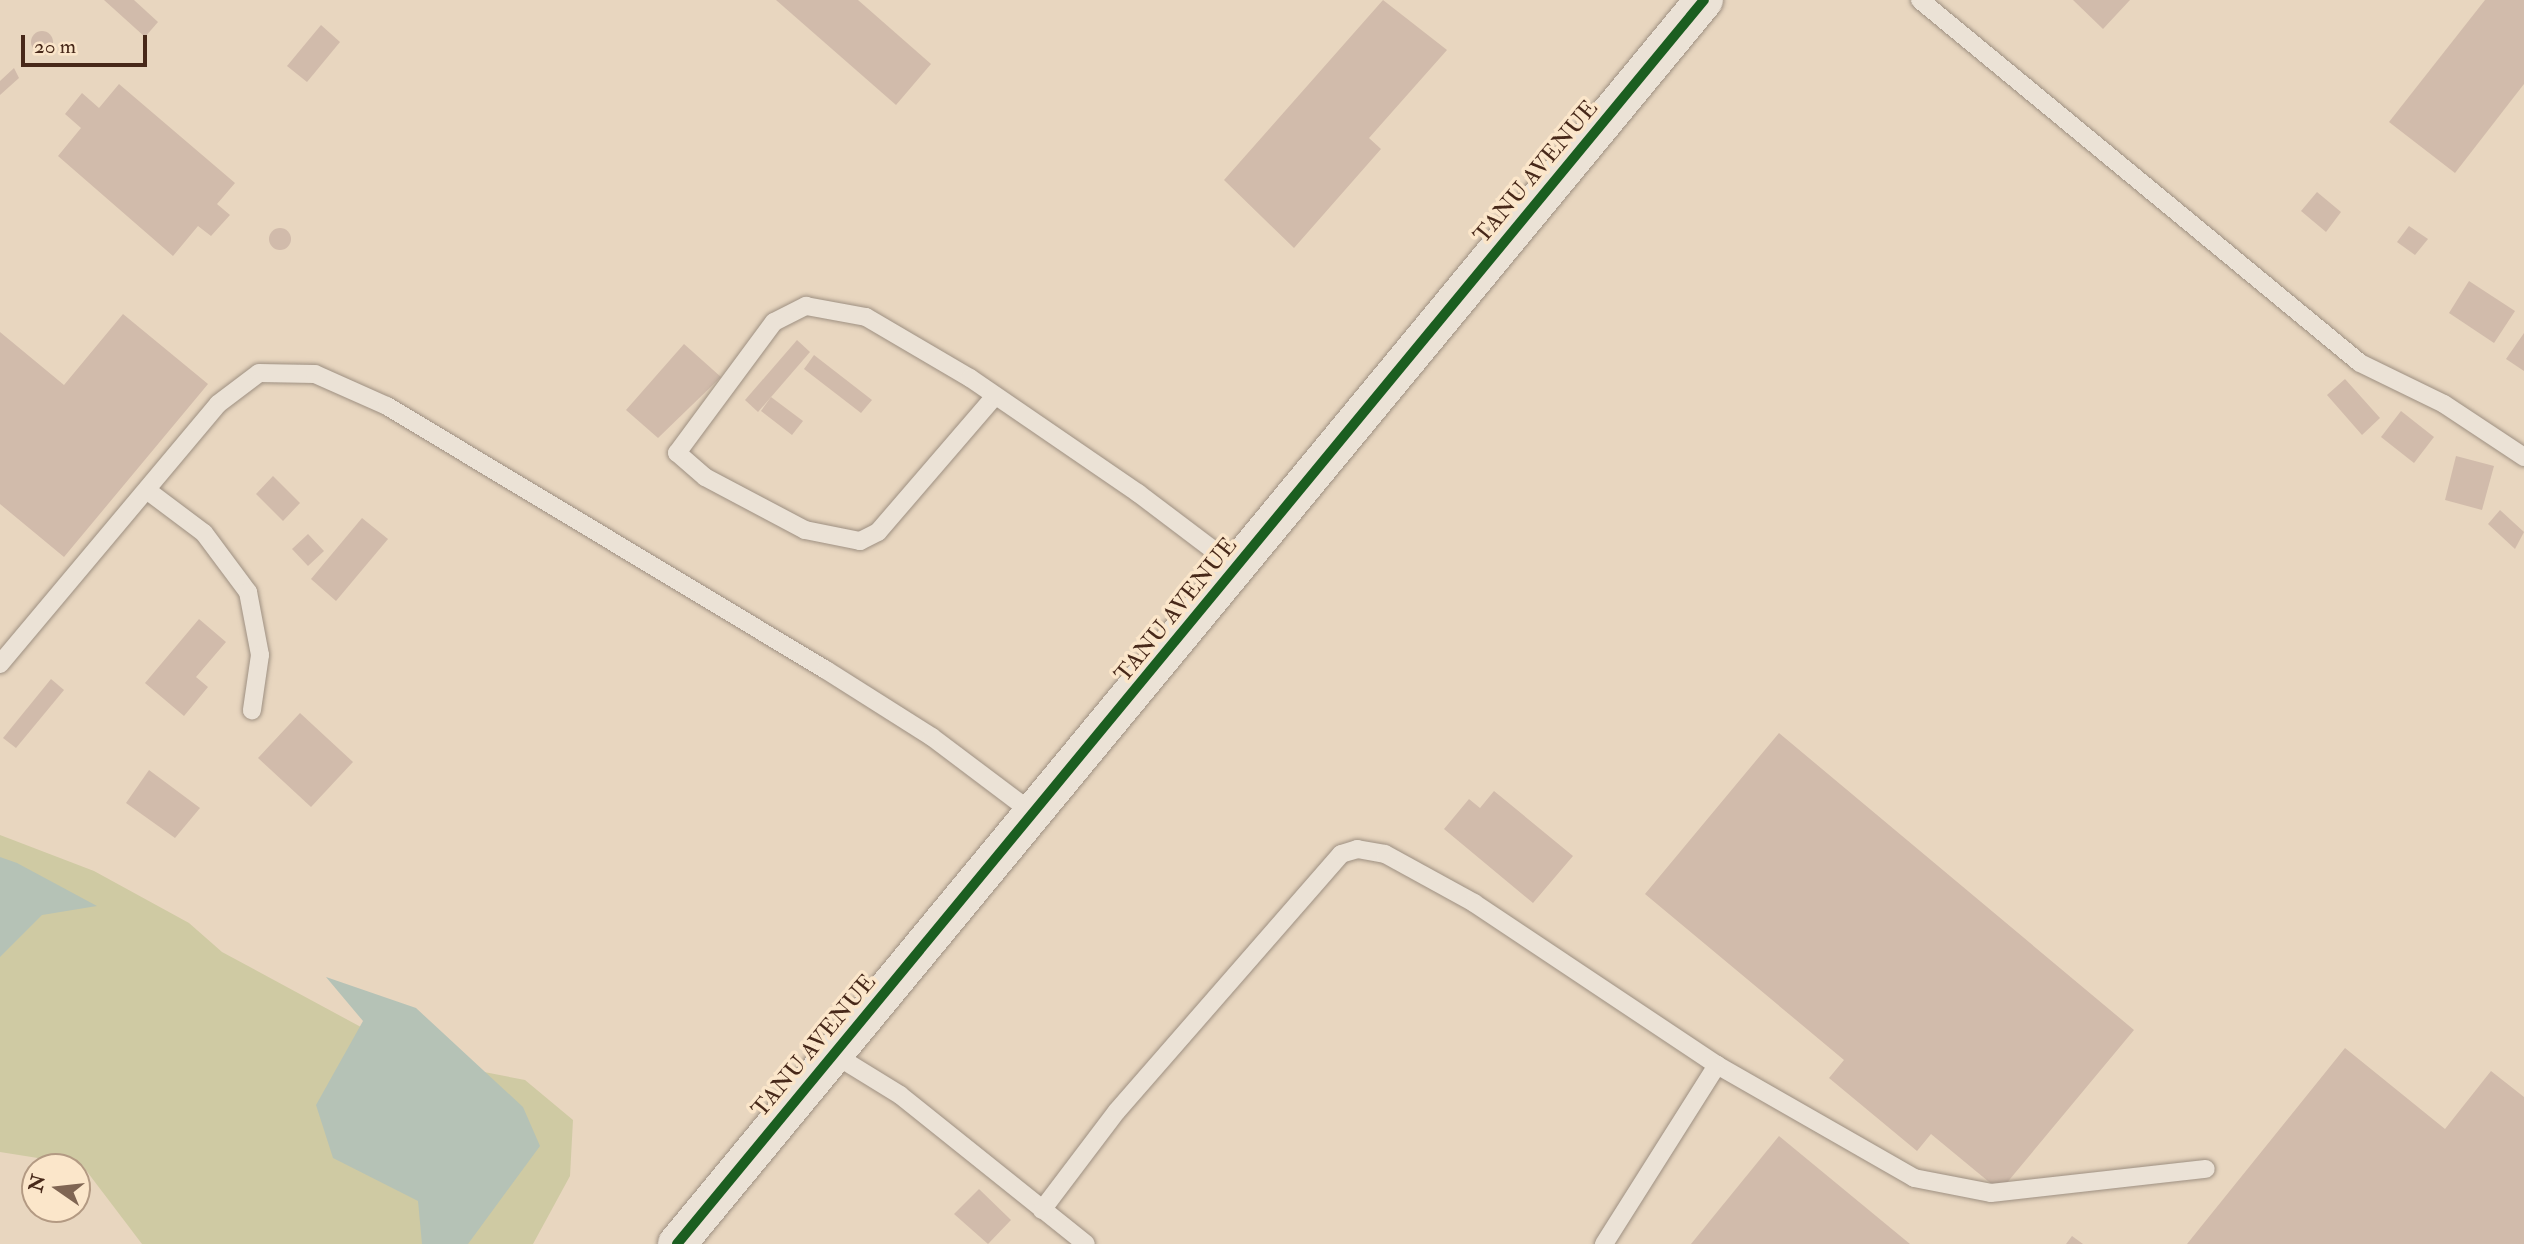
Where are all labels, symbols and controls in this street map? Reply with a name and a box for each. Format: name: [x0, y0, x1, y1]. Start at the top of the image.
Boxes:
scale bar: [24, 21, 150, 65]
text: 20 m: [34, 33, 76, 60]
street label: TANU AVENUE: [1468, 95, 1604, 249]
street label: TANU AVENUE: [1109, 532, 1243, 688]
street label: TANU AVENUE: [746, 969, 882, 1123]
north arrow: [21, 1153, 91, 1223]
text: N: [24, 1172, 51, 1195]

